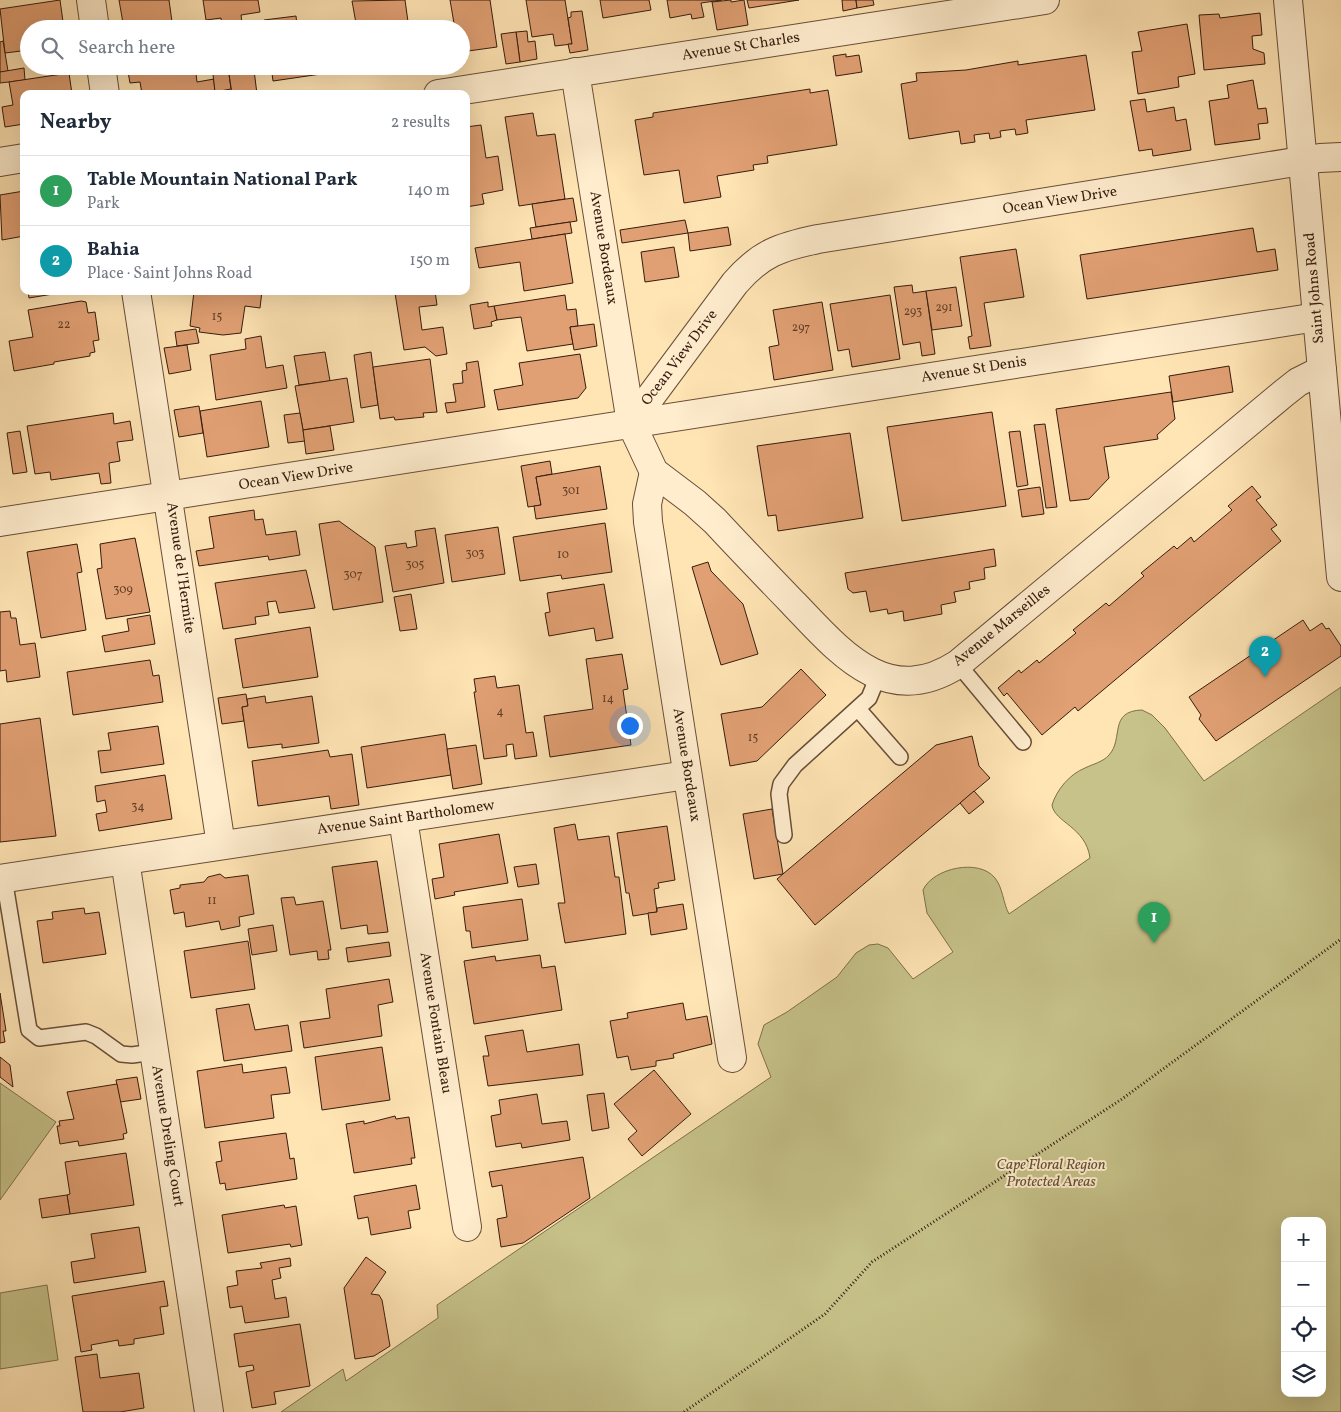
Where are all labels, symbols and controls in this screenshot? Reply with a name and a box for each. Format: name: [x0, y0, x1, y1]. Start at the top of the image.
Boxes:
search box: [20, 20, 470, 75]
street label: Avenue St Charles: [681, 27, 801, 67]
icon: search: [38, 34, 66, 62]
text: Search here: [78, 35, 175, 61]
text: Nearby: [40, 108, 111, 137]
text: 2 results: [391, 112, 450, 134]
text: Table Mountain National Park: [87, 167, 358, 193]
text: 1: [53, 180, 59, 202]
text: 140 m: [408, 180, 450, 202]
street label: Ocean View Drive: [1001, 182, 1119, 220]
street label: Avenue Bordeaux: [584, 190, 622, 307]
text: Park: [87, 193, 120, 215]
street label: Saint Johns Road: [1300, 232, 1330, 344]
text: Bahia: [87, 237, 140, 263]
text: 2: [52, 250, 60, 272]
text: 150 m: [409, 250, 450, 272]
text: Place · Saint Johns Road: [87, 263, 252, 285]
house number: 291: [935, 300, 953, 316]
house number: 293: [904, 304, 922, 320]
street label: Ocean View Drive: [637, 306, 723, 410]
house number: 15: [212, 309, 222, 325]
house number: 22: [58, 317, 70, 333]
house number: 297: [792, 320, 810, 336]
street label: Avenue St Denis: [920, 351, 1028, 389]
street label: Ocean View Drive: [237, 458, 355, 496]
house number: 301: [562, 483, 580, 499]
street label: Avenue de l'Hermite: [160, 501, 200, 635]
house number: 303: [466, 546, 484, 562]
house number: 10: [557, 547, 569, 563]
house number: 305: [406, 557, 425, 573]
house number: 307: [344, 567, 363, 583]
street label: Avenue Marseilles: [949, 580, 1055, 672]
house number: 309: [113, 582, 133, 598]
pin: 2: [1249, 636, 1281, 677]
house number: 14: [602, 691, 614, 707]
house number: 4: [496, 704, 504, 720]
street label: Avenue Bordeaux: [667, 707, 705, 824]
your location: [617, 713, 643, 739]
house number: 15: [748, 730, 758, 746]
street label: Avenue Saint Bartholomew: [316, 795, 496, 841]
house number: 34: [131, 799, 145, 815]
house number: 11: [207, 893, 217, 909]
pin: 1: [1138, 902, 1170, 943]
street label: Avenue Fontain Bleau: [413, 951, 457, 1095]
street label: Avenue Dreling Court: [145, 1064, 189, 1208]
park label: Cape Floral Region Protected Areas: [997, 1155, 1106, 1193]
map controls: [1281, 1217, 1326, 1397]
button: +: [1281, 1217, 1326, 1262]
button: −: [1281, 1262, 1326, 1307]
button: locate: [1281, 1307, 1326, 1352]
button: layers: [1281, 1352, 1326, 1397]

